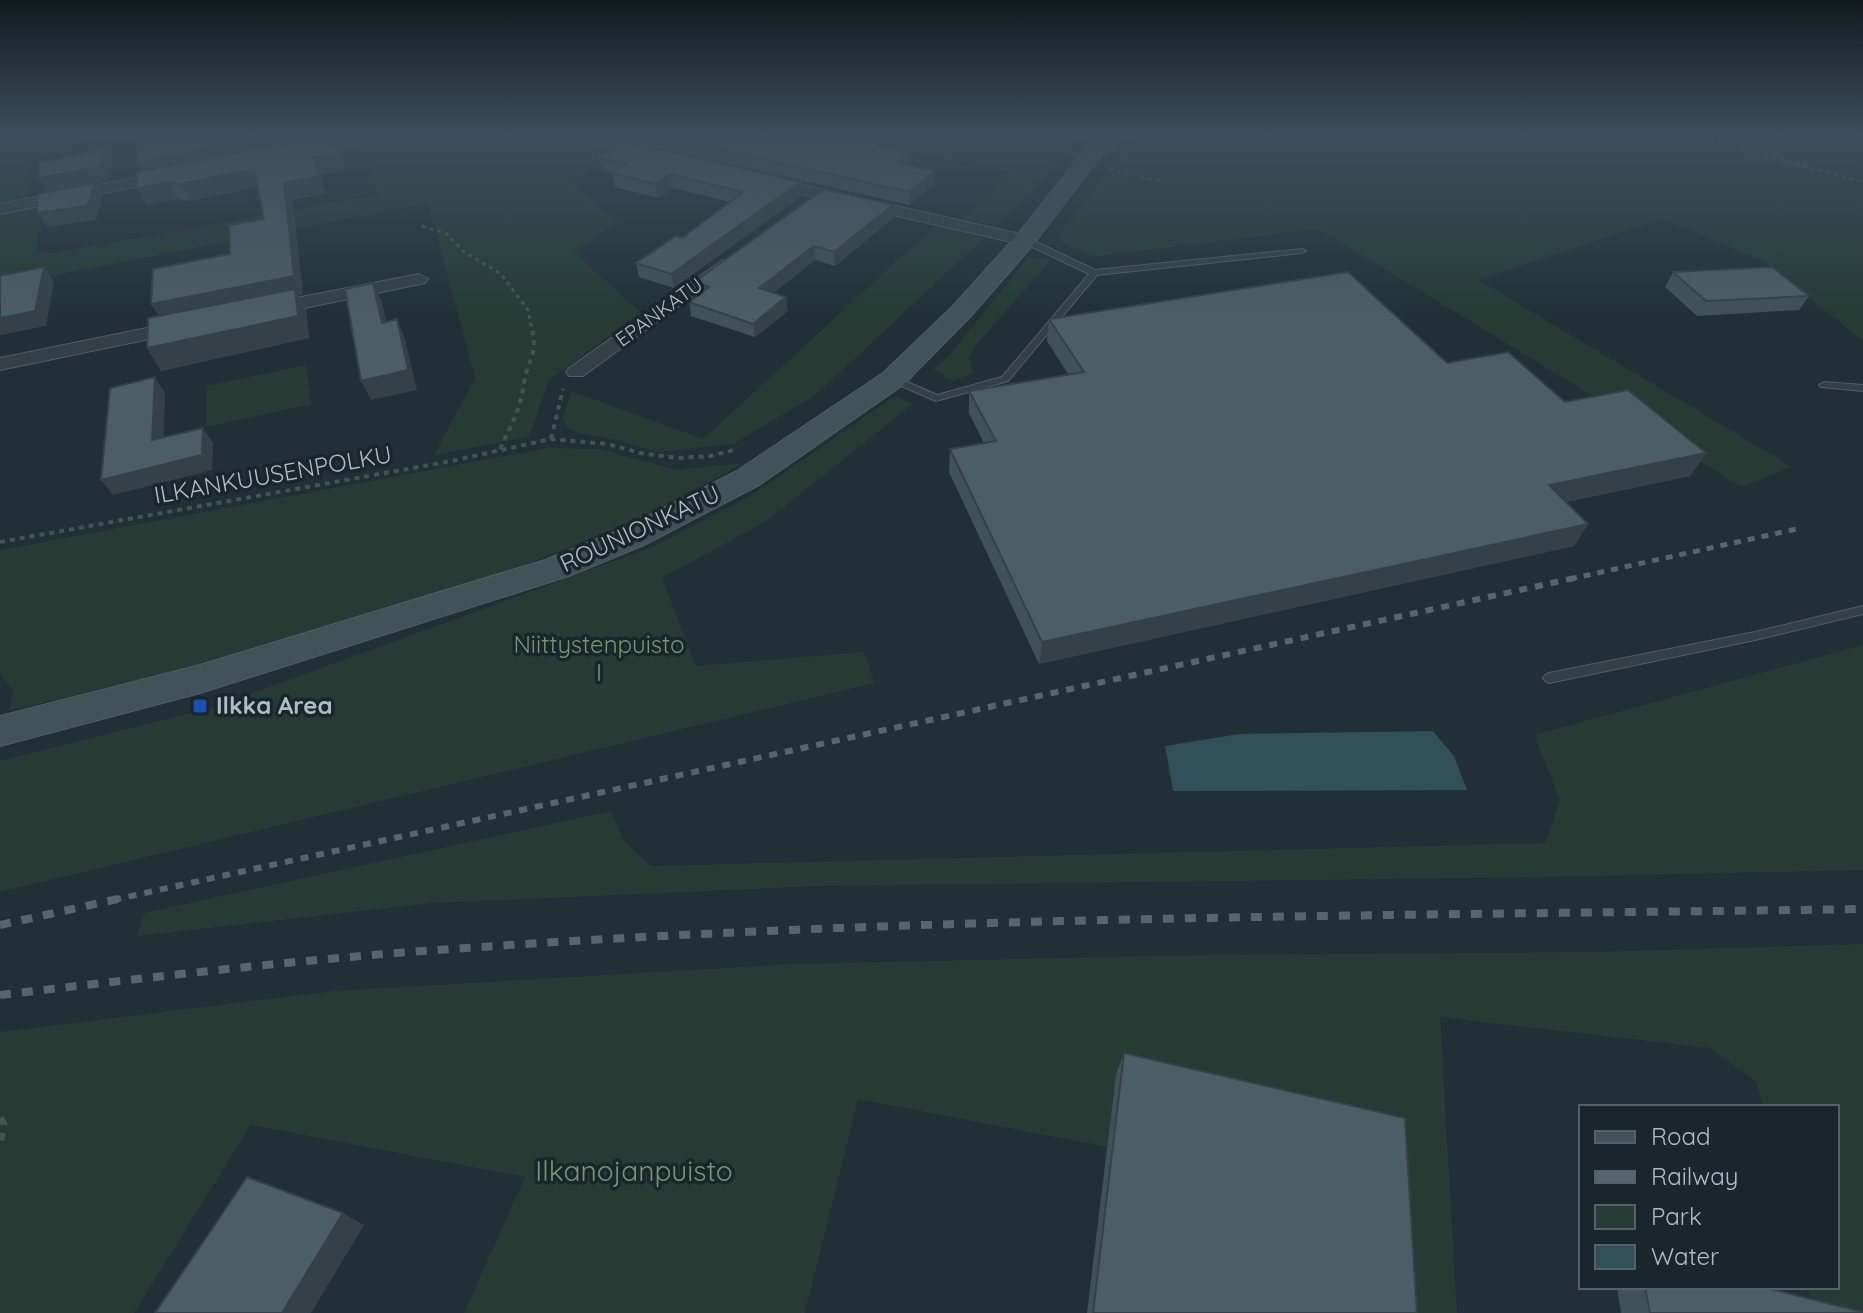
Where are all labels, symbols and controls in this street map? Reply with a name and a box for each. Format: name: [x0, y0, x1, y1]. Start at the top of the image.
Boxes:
street label: EPANKATU: [610, 272, 707, 352]
street label: ILKANKUUSENPOLKU: [152, 438, 394, 510]
street label: ROUNIONKATU: [555, 478, 724, 578]
park label: Niittystenpuisto I: [513, 629, 685, 687]
place label: Ilkka Area: [216, 690, 333, 720]
marker: Ilkka Area: [191, 697, 209, 715]
legend: [1579, 1105, 1839, 1289]
text: Road: [1651, 1121, 1711, 1151]
park label: Ilkanojanpuisto: [535, 1153, 733, 1188]
text: Railway: [1651, 1161, 1738, 1191]
text: Park: [1651, 1201, 1702, 1231]
text: Water: [1651, 1241, 1719, 1271]

